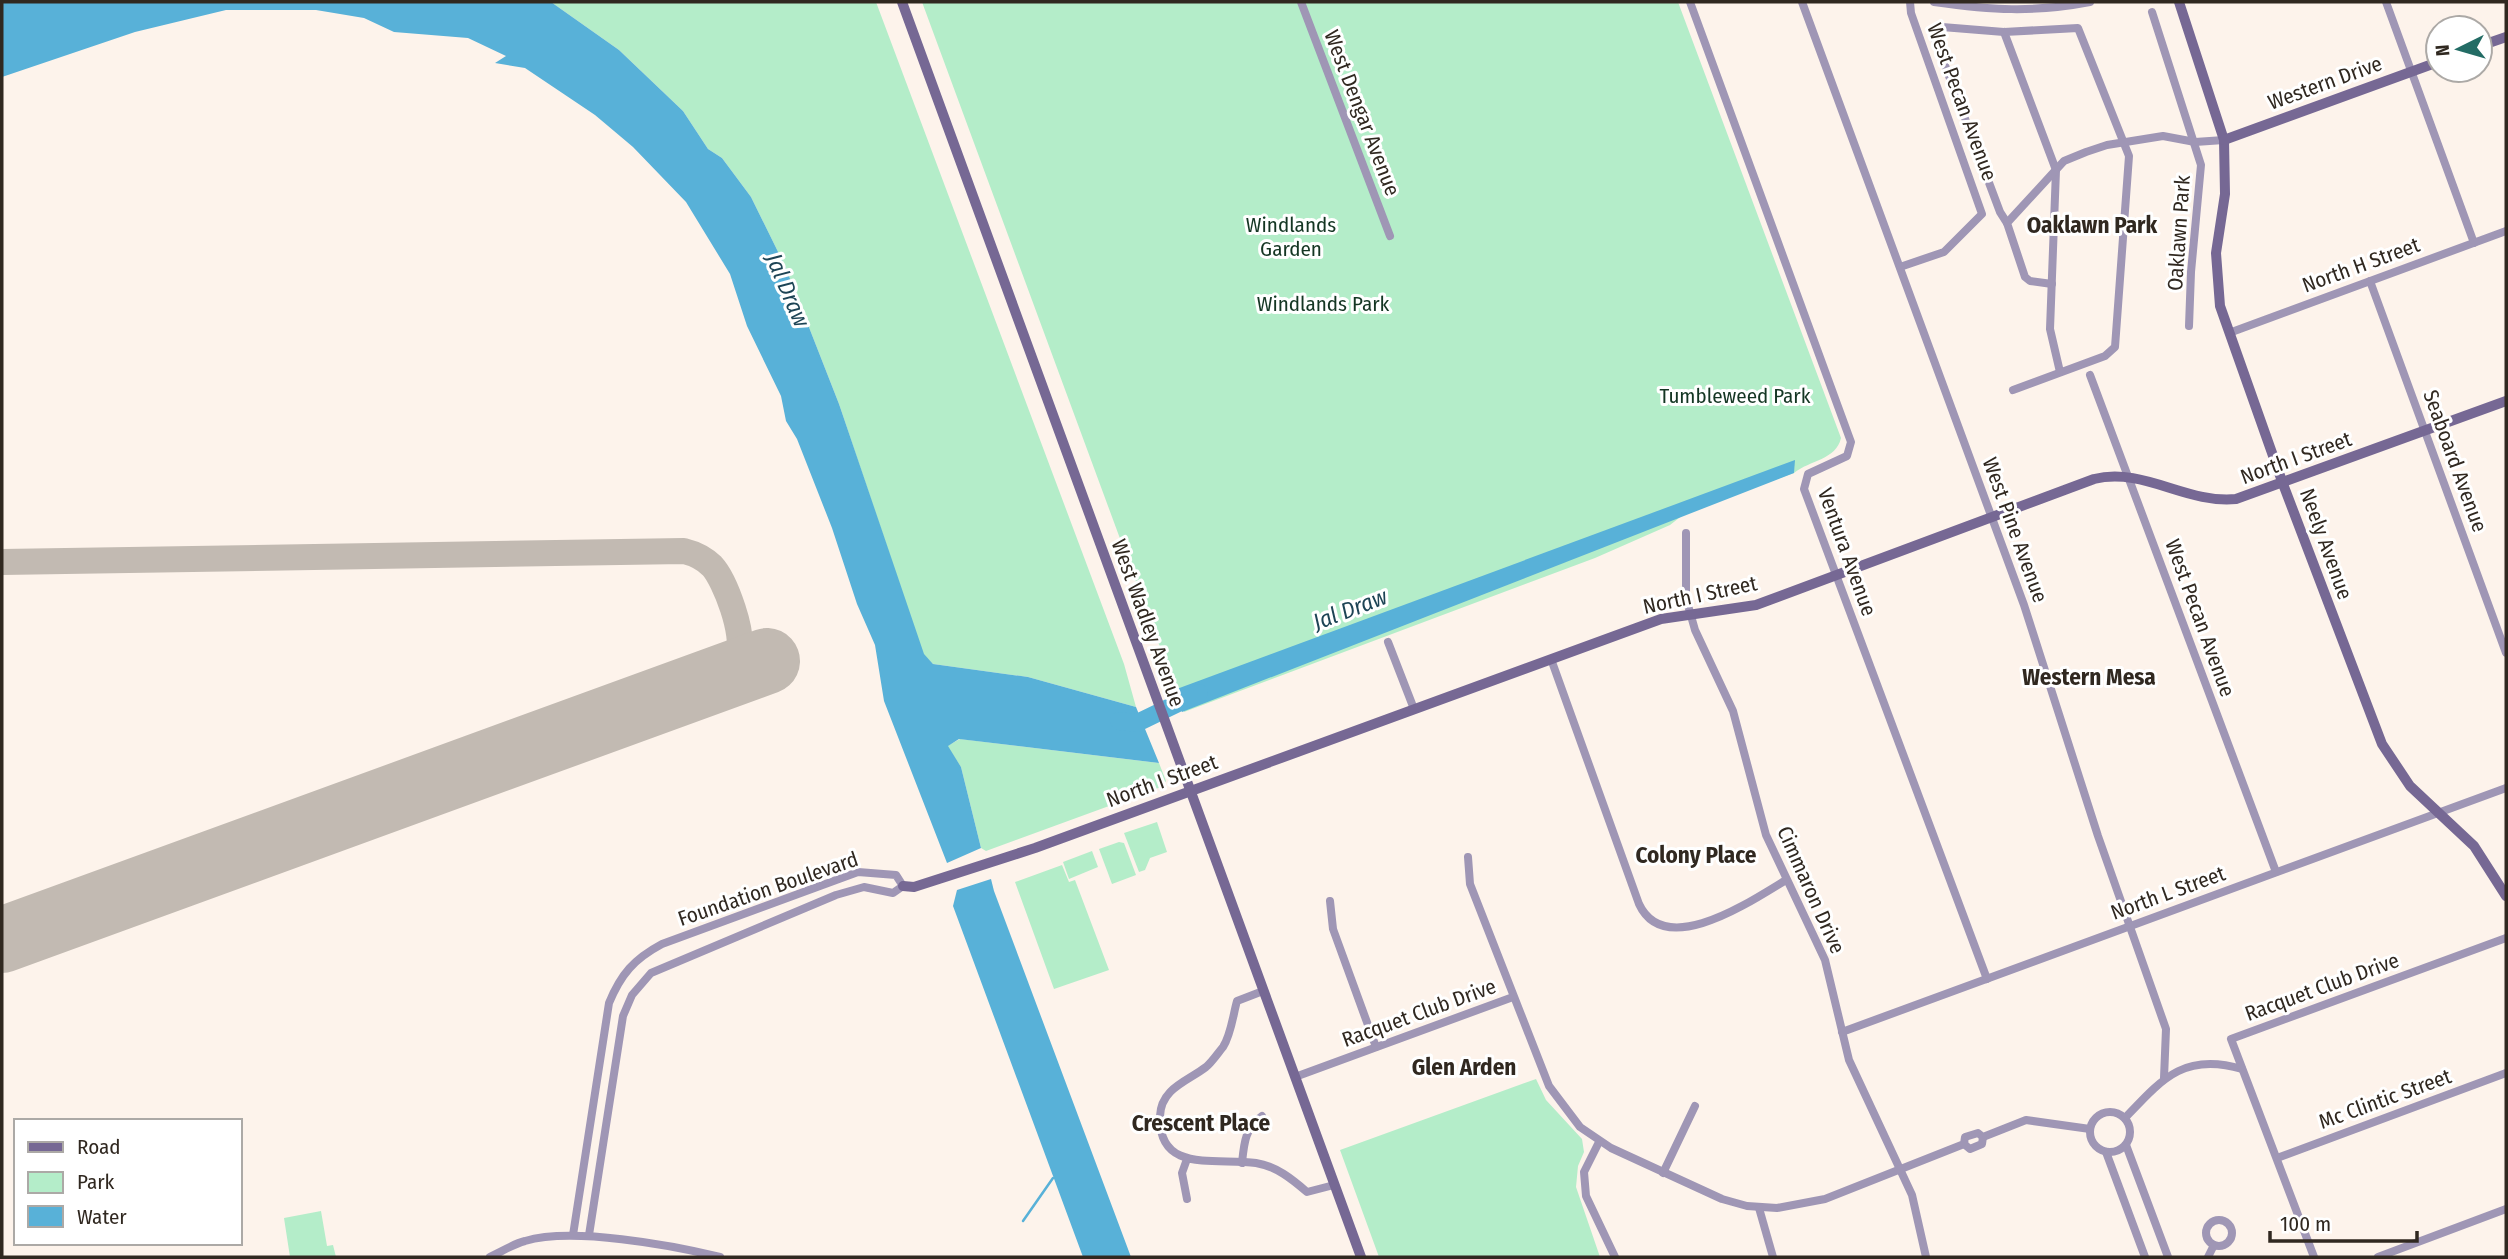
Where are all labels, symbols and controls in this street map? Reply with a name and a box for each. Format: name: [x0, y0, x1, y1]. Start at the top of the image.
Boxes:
north arrow: [2424, 14, 2494, 84]
street label: West Pecan Avenue: [1921, 20, 2003, 184]
street label: West Dengar Avenue: [1318, 26, 1406, 200]
text: N: [2431, 44, 2455, 57]
street label: Western Drive: [2264, 50, 2386, 116]
street label: Oaklawn Park: [2162, 174, 2196, 292]
district label: Oaklawn Park: [2027, 211, 2158, 239]
park label: Windlands Garden: [1246, 212, 1336, 262]
street label: North H Street: [2299, 232, 2423, 298]
water label: Jal Draw: [759, 247, 816, 332]
park label: Windlands Park: [1257, 291, 1390, 317]
park label: Tumbleweed Park: [1660, 383, 1811, 409]
street label: Seaboard Avenue: [2417, 386, 2493, 536]
street label: North I Street: [2237, 426, 2355, 490]
street label: West Pine Avenue: [1977, 454, 2053, 606]
street label: Ventura Avenue: [1812, 484, 1882, 620]
street label: Neely Avenue: [2294, 485, 2358, 603]
street label: West Wadley Avenue: [1106, 536, 1190, 710]
street label: West Pecan Avenue: [2159, 536, 2241, 700]
street label: North I Street: [1641, 570, 1760, 620]
water label: Jal Draw: [1307, 582, 1392, 637]
district label: Western Mesa: [2022, 663, 2156, 691]
street label: North I Street: [1103, 749, 1221, 813]
street label: Cimmaron Drive: [1771, 822, 1851, 958]
district label: Colony Place: [1635, 841, 1757, 869]
street label: Foundation Boulevard: [674, 846, 862, 932]
street label: North L Street: [2107, 860, 2229, 926]
street label: Racquet Club Drive: [2241, 947, 2403, 1027]
street label: Racquet Club Drive: [1338, 973, 1500, 1053]
district label: Glen Arden: [1412, 1053, 1516, 1081]
street label: Mc Clintic Street: [2315, 1063, 2455, 1135]
district label: Crescent Place: [1132, 1109, 1271, 1137]
legend: [14, 1119, 242, 1245]
text: Road: [77, 1134, 121, 1160]
text: Park: [77, 1169, 115, 1195]
scale bar: [2270, 1200, 2417, 1244]
text: Water: [77, 1204, 127, 1230]
text: 100 m: [2280, 1211, 2331, 1237]

